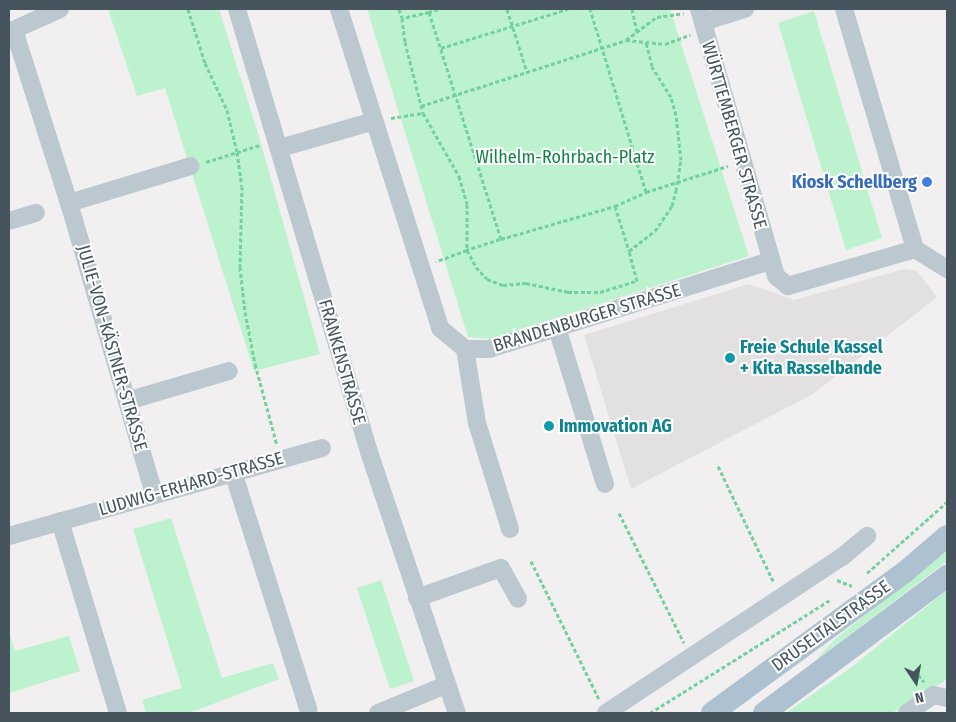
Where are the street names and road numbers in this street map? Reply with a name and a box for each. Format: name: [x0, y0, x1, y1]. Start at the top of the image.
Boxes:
street label: WÜRTTEMBERGER STRASSE: [697, 39, 771, 231]
street label: JULIE-VON-KÄSTNER-STRASSE: [72, 243, 152, 453]
street label: BRANDENBURGER STRASSE: [491, 279, 683, 357]
street label: FRANKENSTRASSE: [314, 297, 370, 427]
street label: LUDWIG-ERHARD-STRASSE: [96, 447, 286, 521]
street label: DRUSELTALSTRASSE: [767, 576, 895, 676]

